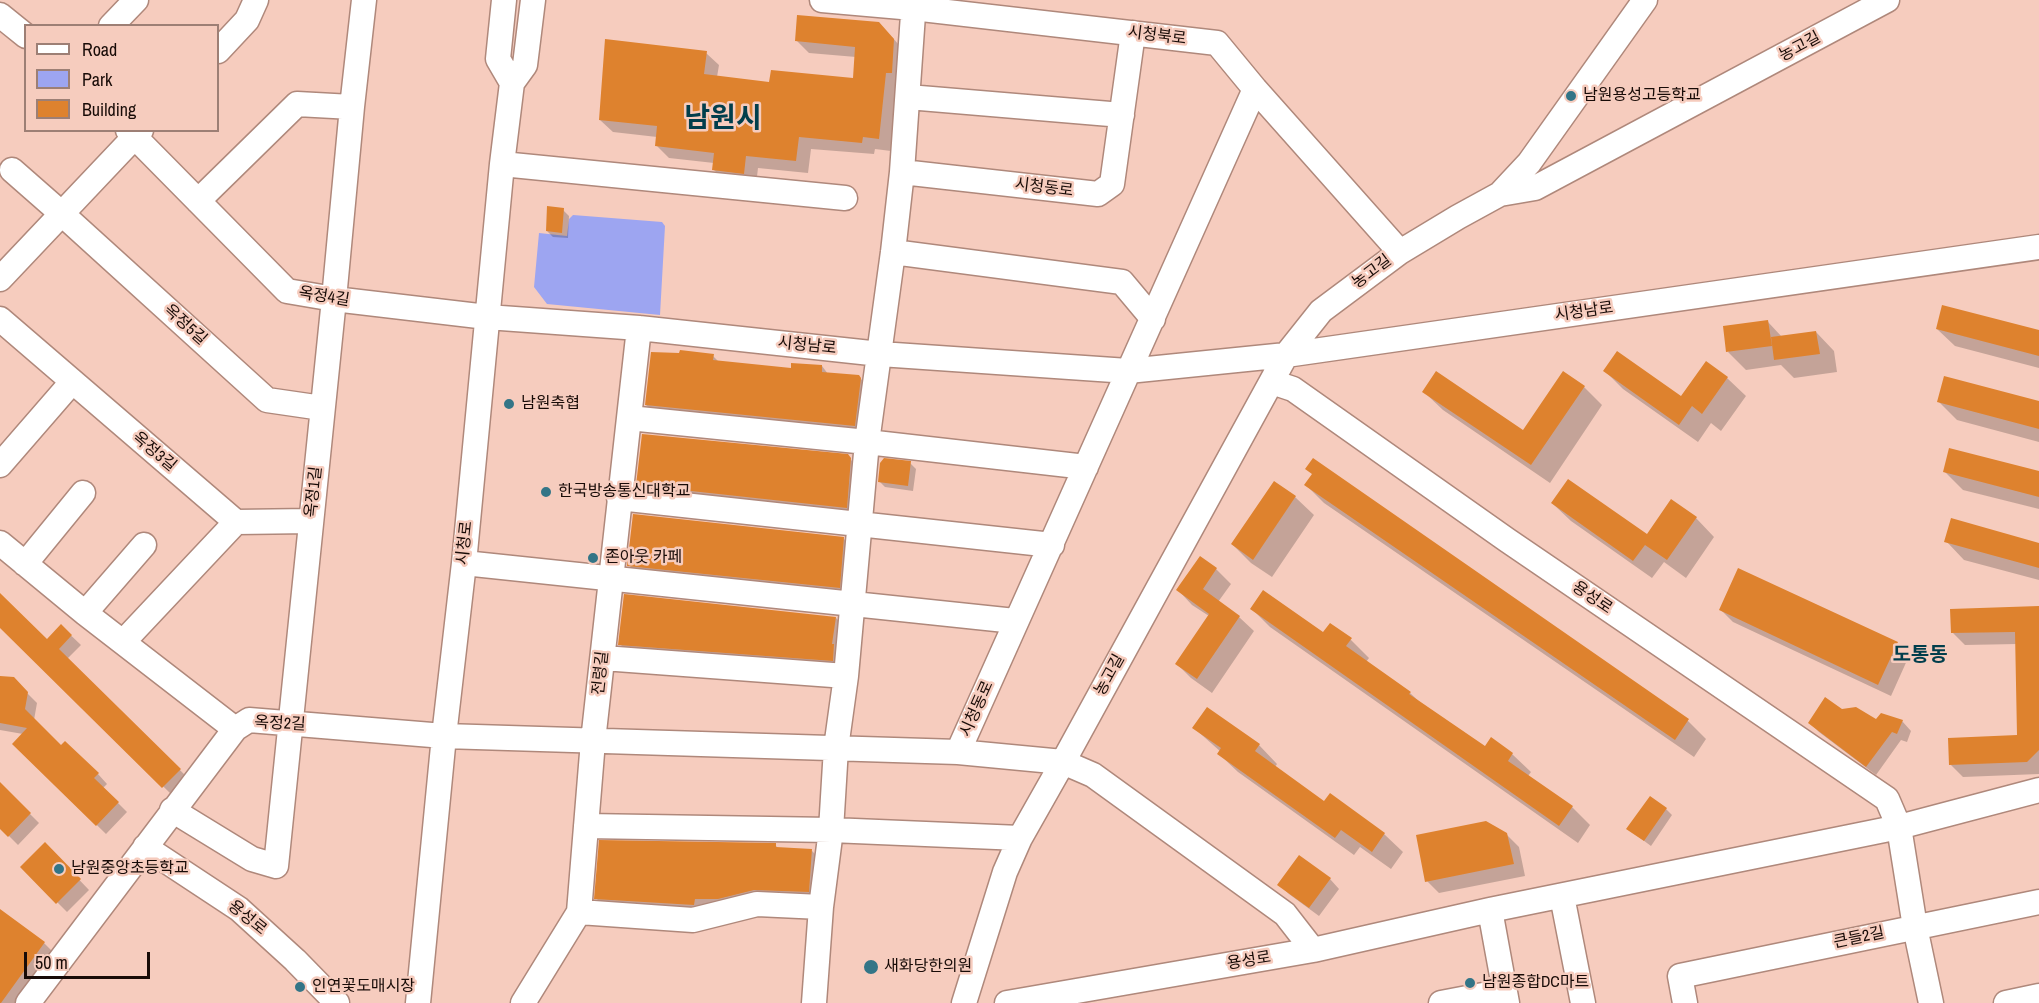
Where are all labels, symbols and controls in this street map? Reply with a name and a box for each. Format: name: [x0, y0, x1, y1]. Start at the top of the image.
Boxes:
street label: 시청북로: [1127, 23, 1187, 49]
legend: [24, 24, 219, 132]
street label: 농고길: [1776, 28, 1824, 66]
text: Road: [82, 37, 117, 62]
text: Park: [82, 67, 112, 92]
place label: 남원용성고등학교: [1583, 86, 1701, 106]
marker: 남원용성고등학교: [1564, 89, 1578, 103]
text: Building: [82, 97, 136, 122]
district label: 남원시: [684, 102, 762, 136]
street label: 시청동로: [1014, 175, 1074, 201]
street label: 농고길: [1349, 251, 1395, 293]
street label: 옥정4길: [297, 283, 351, 311]
street label: 시청남로: [1554, 298, 1614, 326]
street label: 옥정5길: [159, 301, 211, 349]
street label: 시청남로: [777, 333, 837, 359]
place label: 남원축협: [521, 394, 580, 414]
marker: 남원축협: [502, 397, 516, 411]
street label: 옥정3길: [128, 428, 180, 476]
street label: 옥정1길: [302, 465, 326, 519]
place label: 한국방송통신대학교: [558, 482, 690, 502]
marker: 한국방송통신대학교: [539, 485, 553, 499]
street label: 시청로: [453, 520, 477, 566]
place label: 존아웃 카페: [605, 548, 682, 568]
marker: 존아웃 카페: [586, 551, 600, 565]
street label: 용성로: [1568, 578, 1616, 618]
district label: 도통동: [1892, 644, 1948, 668]
street label: 전령길: [589, 650, 613, 696]
street label: 농고길: [1091, 651, 1129, 699]
street label: 시청동로: [956, 678, 998, 740]
street label: 옥정2길: [254, 713, 306, 735]
place label: 남원중앙초등학교: [71, 859, 189, 879]
marker: 남원중앙초등학교: [52, 862, 66, 876]
street label: 용성로: [224, 897, 270, 939]
street label: 큰들2길: [1832, 923, 1886, 953]
scale bar: [27, 940, 153, 978]
street label: 용성로: [1226, 948, 1272, 974]
text: 50 m: [35, 950, 68, 975]
place label: 새화당한의원: [884, 957, 972, 977]
marker: 새화당한의원: [862, 958, 880, 976]
place label: 남원종합DC마트: [1482, 973, 1589, 993]
marker: 남원종합DC마트: [1463, 976, 1477, 990]
place label: 인연꽃도매시장: [312, 977, 415, 997]
marker: 인연꽃도매시장: [293, 980, 307, 994]

